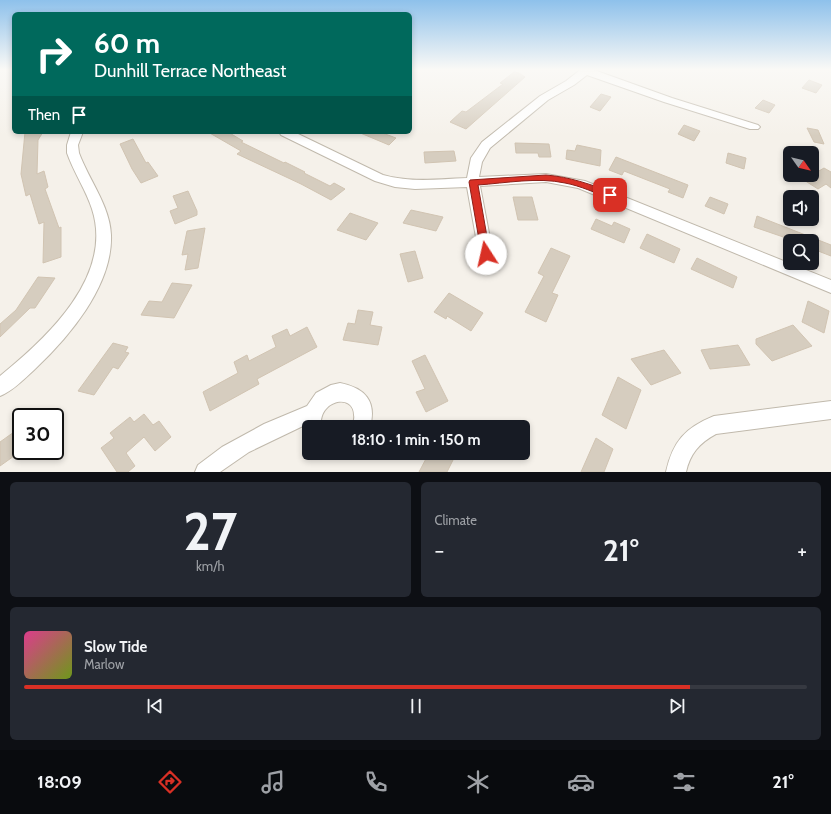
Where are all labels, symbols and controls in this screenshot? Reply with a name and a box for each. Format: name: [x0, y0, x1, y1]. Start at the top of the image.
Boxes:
text: 60 m: [94, 26, 160, 60]
icon: right: [28, 28, 80, 80]
text: Dunhill Terrace Northeast: [94, 60, 286, 82]
icon: arrive: [68, 104, 90, 126]
text: Then: [28, 106, 60, 124]
north arrow: [783, 146, 819, 182]
map controls: [783, 146, 819, 270]
pin: [593, 178, 627, 212]
icon: arrive: [599, 184, 621, 206]
button: sound: [783, 190, 819, 226]
position arrow: [465, 233, 507, 275]
button: search: [783, 234, 819, 270]
speed limit sign: 30: [12, 408, 64, 460]
text: 18:10 · 1 min · 150 m: [352, 431, 480, 449]
text: 27: [183, 500, 237, 563]
text: Climate: [435, 512, 477, 528]
text: 21°: [603, 532, 639, 569]
text: −: [435, 537, 444, 564]
text: +: [797, 537, 807, 564]
text: km/h: [196, 558, 224, 574]
text: Slow Tide: [84, 638, 147, 656]
text: Marlow: [84, 656, 124, 672]
icon: previous: [144, 695, 166, 717]
icon: pause: [405, 695, 427, 717]
icon: next: [666, 695, 688, 717]
icon: directions: [156, 768, 184, 796]
icon: music: [259, 768, 287, 796]
icon: phone: [362, 768, 390, 796]
icon: climate: [464, 768, 492, 796]
icon: car: [567, 768, 595, 796]
icon: filters: [670, 768, 698, 796]
text: 18:09: [37, 771, 82, 793]
text: 21°: [772, 771, 794, 793]

